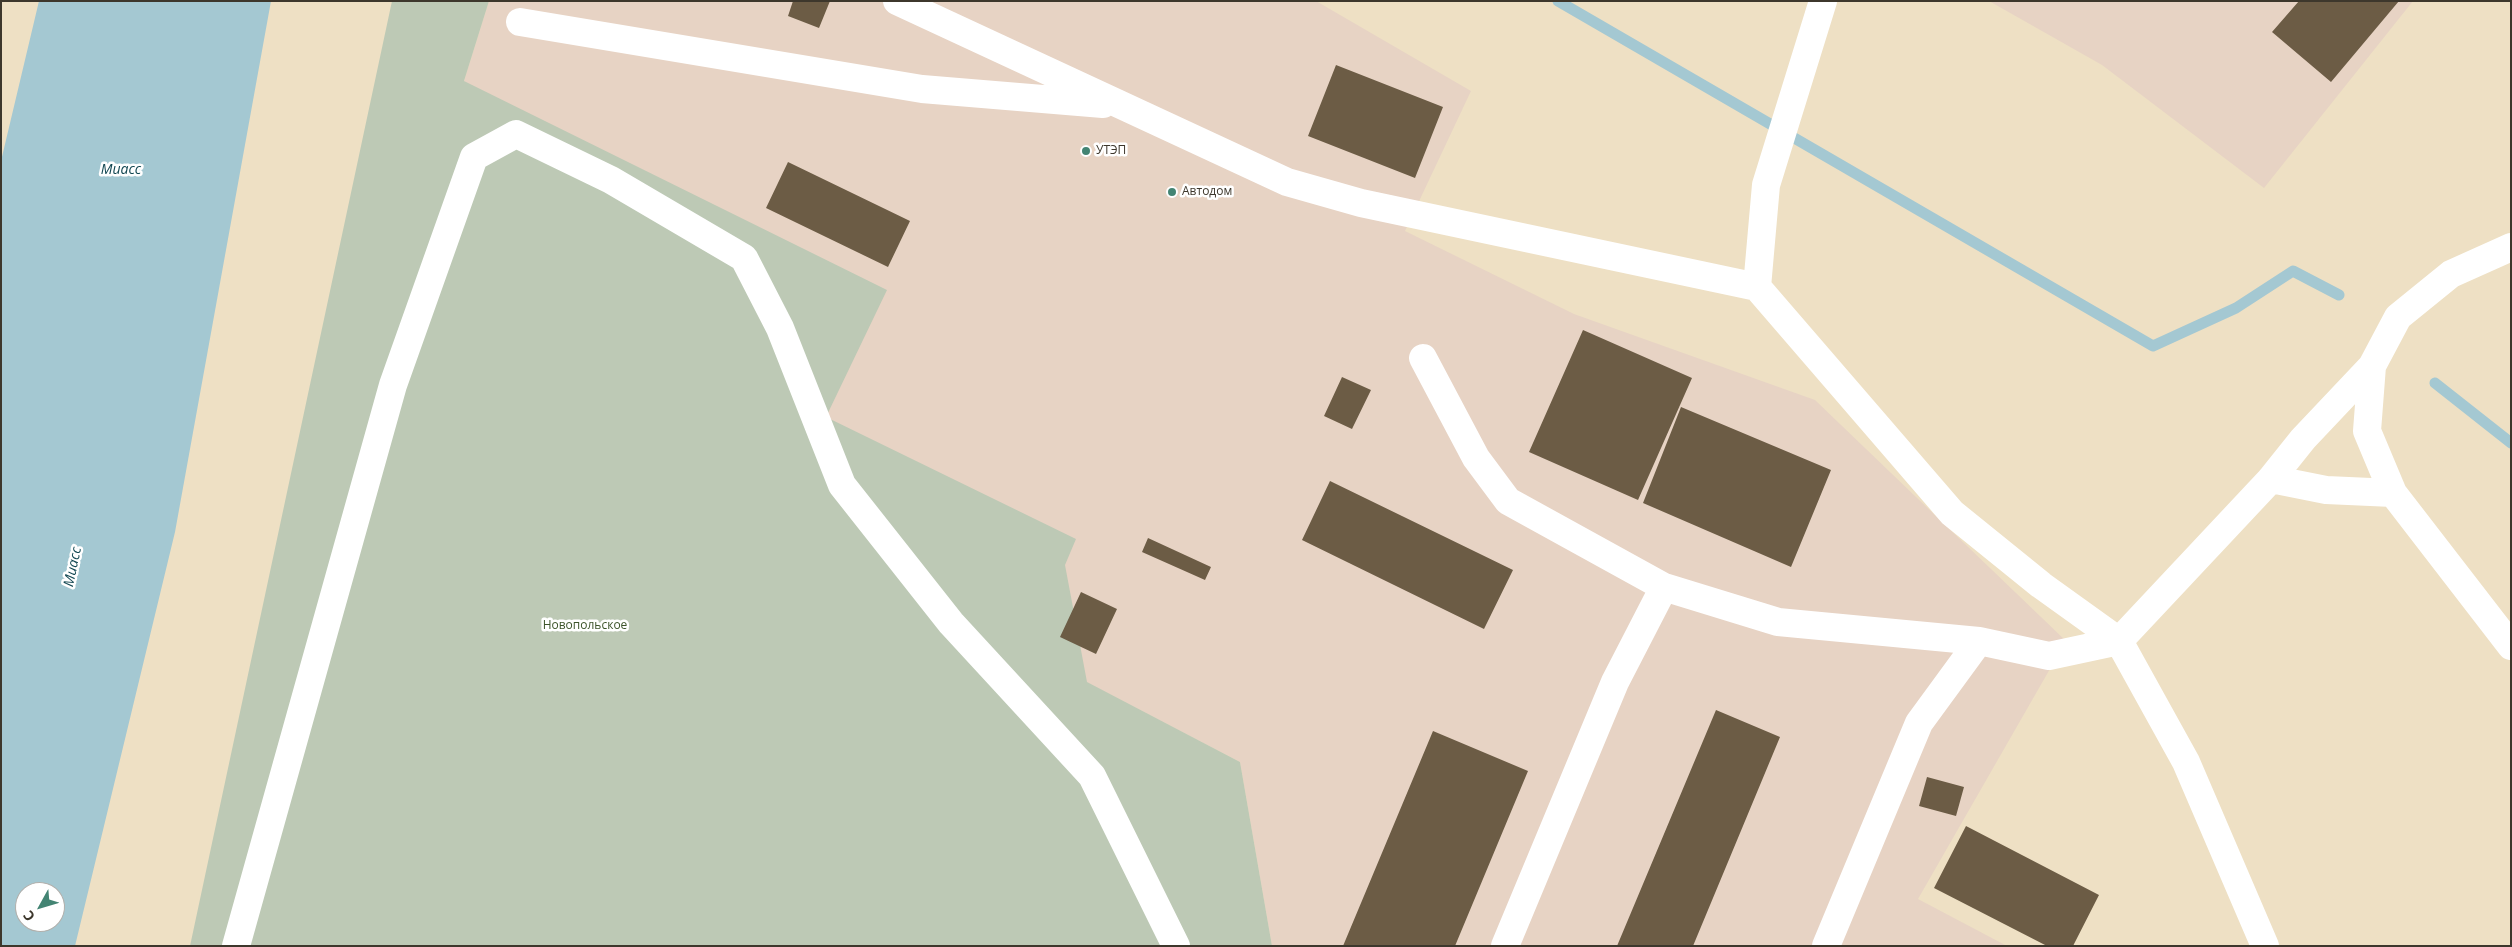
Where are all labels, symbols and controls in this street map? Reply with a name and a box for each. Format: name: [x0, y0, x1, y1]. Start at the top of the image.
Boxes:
place label: УТЭП: [1096, 144, 1126, 158]
marker: УТЭП: [1080, 145, 1092, 157]
water label: Миасс: [101, 162, 141, 178]
place label: Автодом: [1182, 185, 1232, 199]
marker: Автодом: [1166, 186, 1178, 198]
water label: Миасс: [61, 546, 85, 588]
park label: Новопольское: [543, 619, 627, 633]
north arrow: [15, 882, 65, 932]
text: С: [19, 907, 39, 926]

